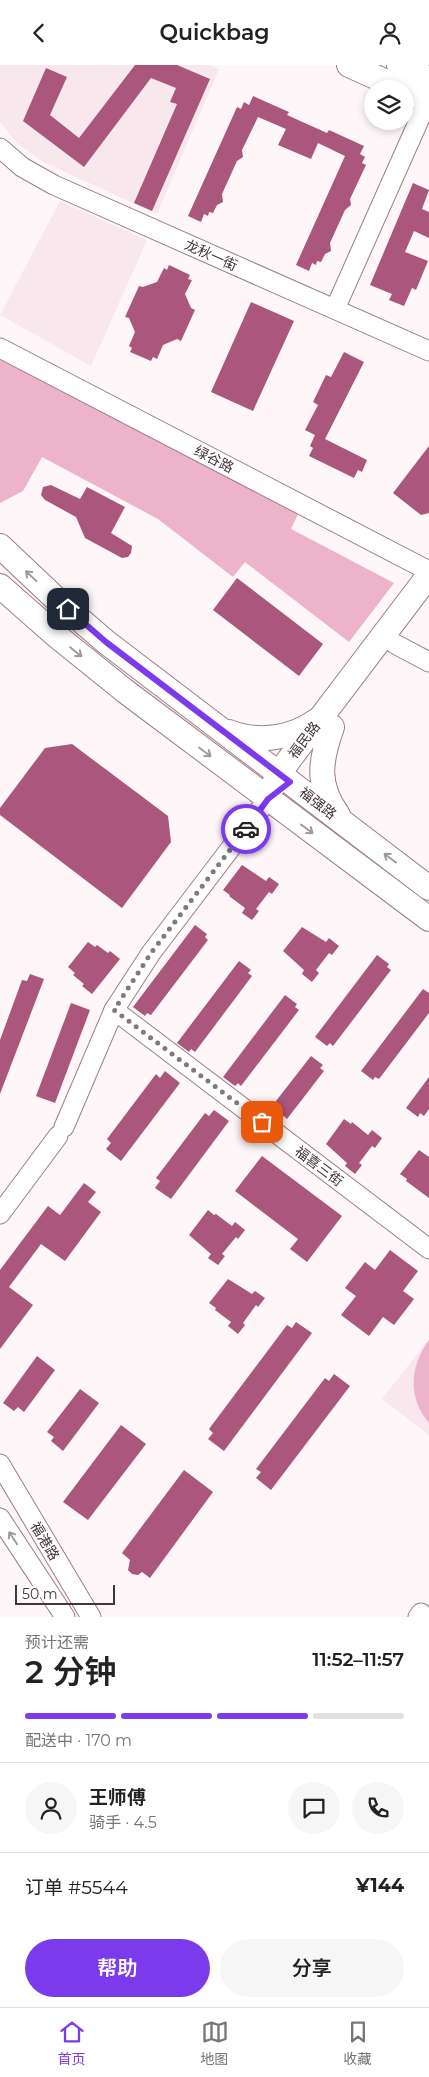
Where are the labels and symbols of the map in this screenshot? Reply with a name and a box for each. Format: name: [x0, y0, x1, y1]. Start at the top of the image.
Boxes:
street label: 龙秋一街: [182, 235, 240, 275]
street label: 绿谷路: [191, 441, 237, 477]
one-way arrow: [24, 570, 37, 582]
pin: [47, 588, 89, 630]
one-way arrow: [70, 647, 83, 658]
street label: 福民路: [284, 718, 324, 762]
one-way arrow: [198, 746, 211, 757]
street label: 福强路: [296, 783, 340, 823]
courier: [221, 804, 271, 854]
one-way arrow: [300, 823, 313, 834]
one-way arrow: [384, 853, 397, 864]
pin: [241, 1101, 283, 1143]
street label: 福喜三街: [291, 1142, 347, 1190]
street label: 福港路: [26, 1518, 64, 1564]
one-way arrow: [8, 1531, 18, 1545]
scale bar: [15, 1582, 115, 1605]

